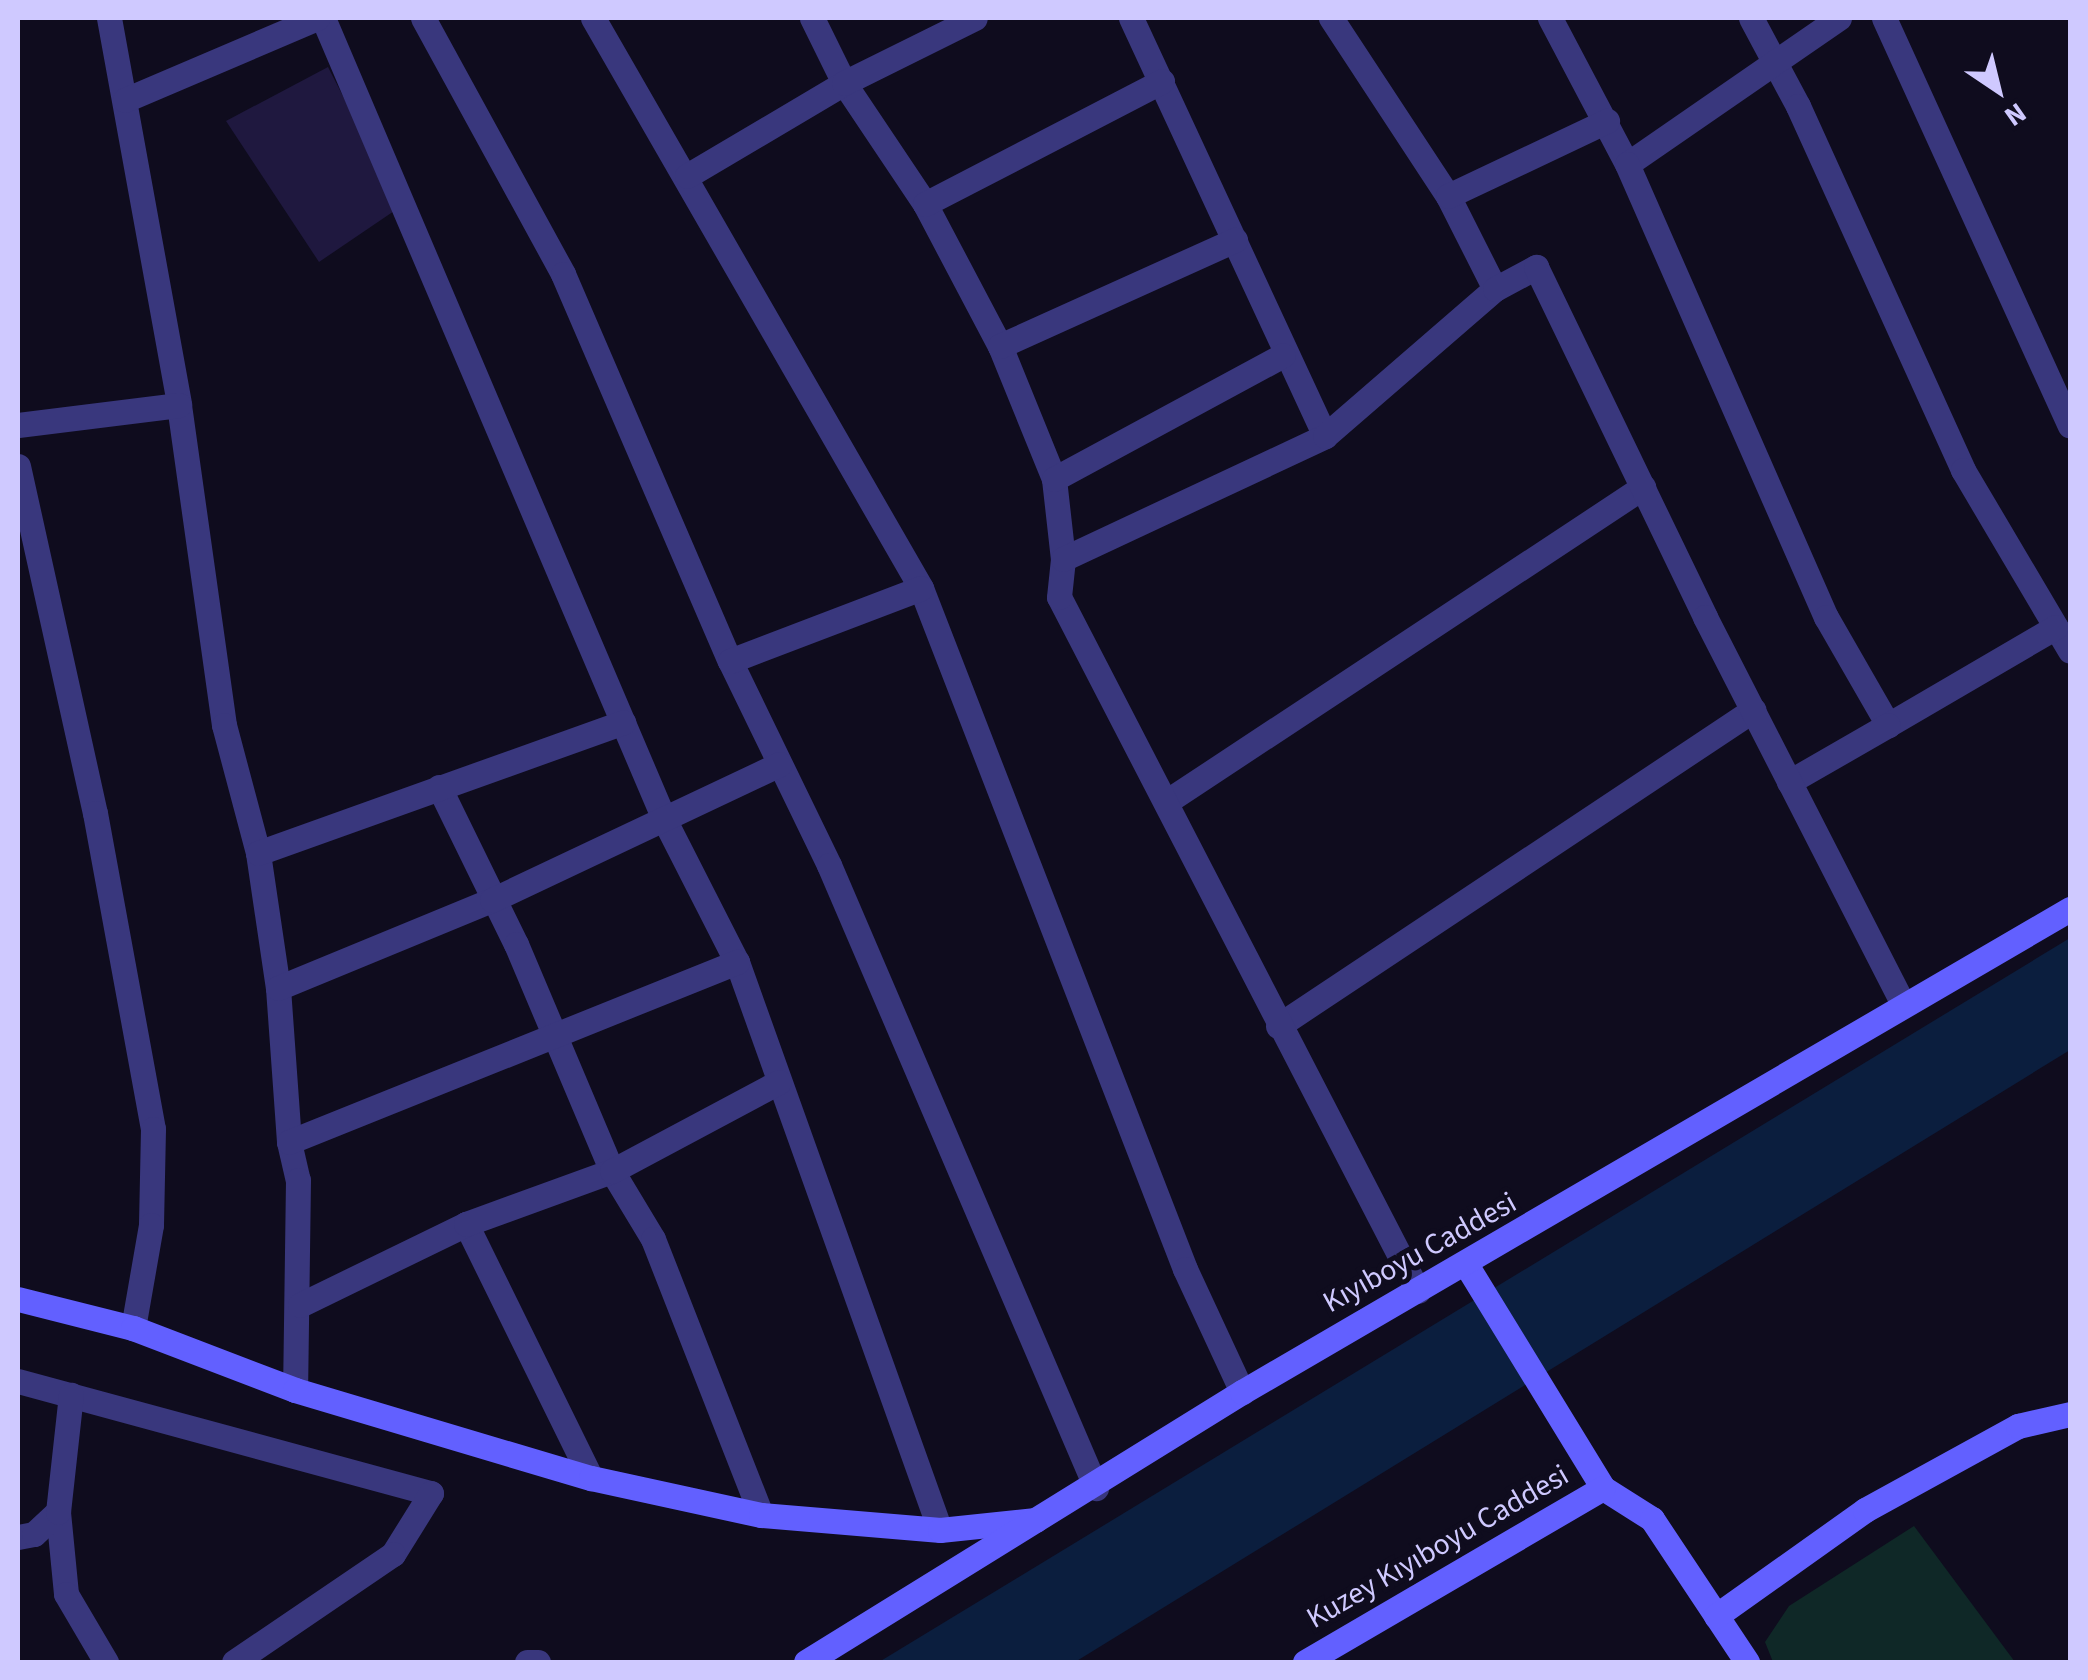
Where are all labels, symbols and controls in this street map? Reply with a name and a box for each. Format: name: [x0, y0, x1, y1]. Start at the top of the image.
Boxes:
north arrow: [1948, 40, 2048, 140]
text: N: [1996, 93, 2034, 136]
street label: Kıyıboyu Caddesi: [1317, 1185, 1523, 1321]
street label: Kuzey Kıyıboyu Caddesi: [1301, 1457, 1575, 1637]

